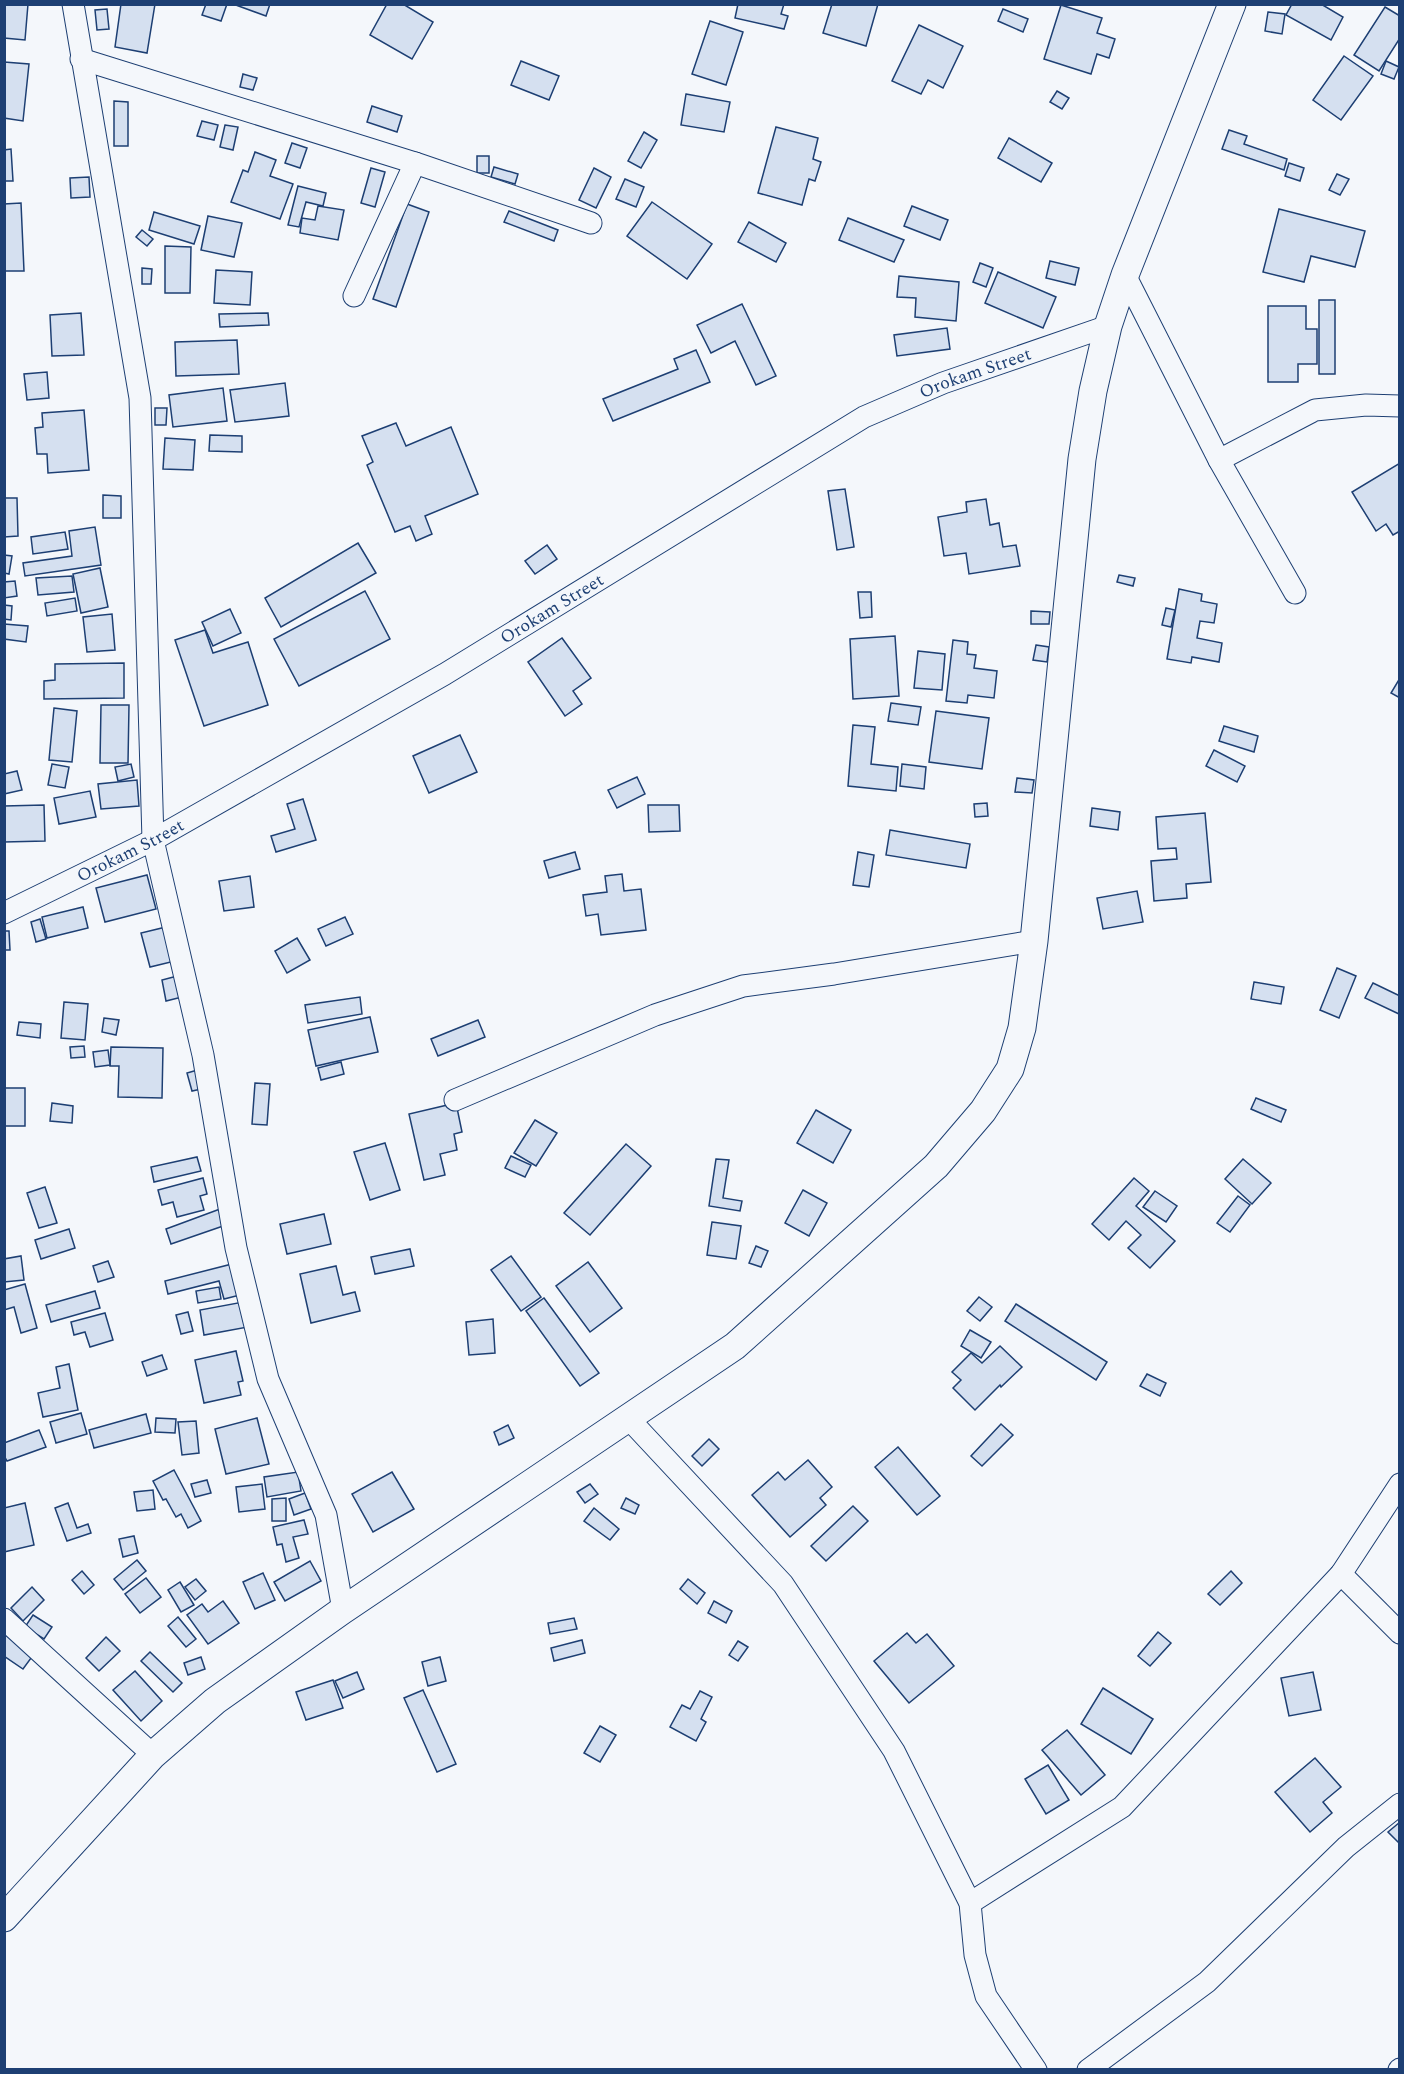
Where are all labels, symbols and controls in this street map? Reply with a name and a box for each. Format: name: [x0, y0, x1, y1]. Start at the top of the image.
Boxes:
street label: Orokam Street: [915, 340, 1035, 405]
street label: Orokam Street: [495, 566, 609, 651]
street label: Orokam Street: [72, 812, 189, 889]

